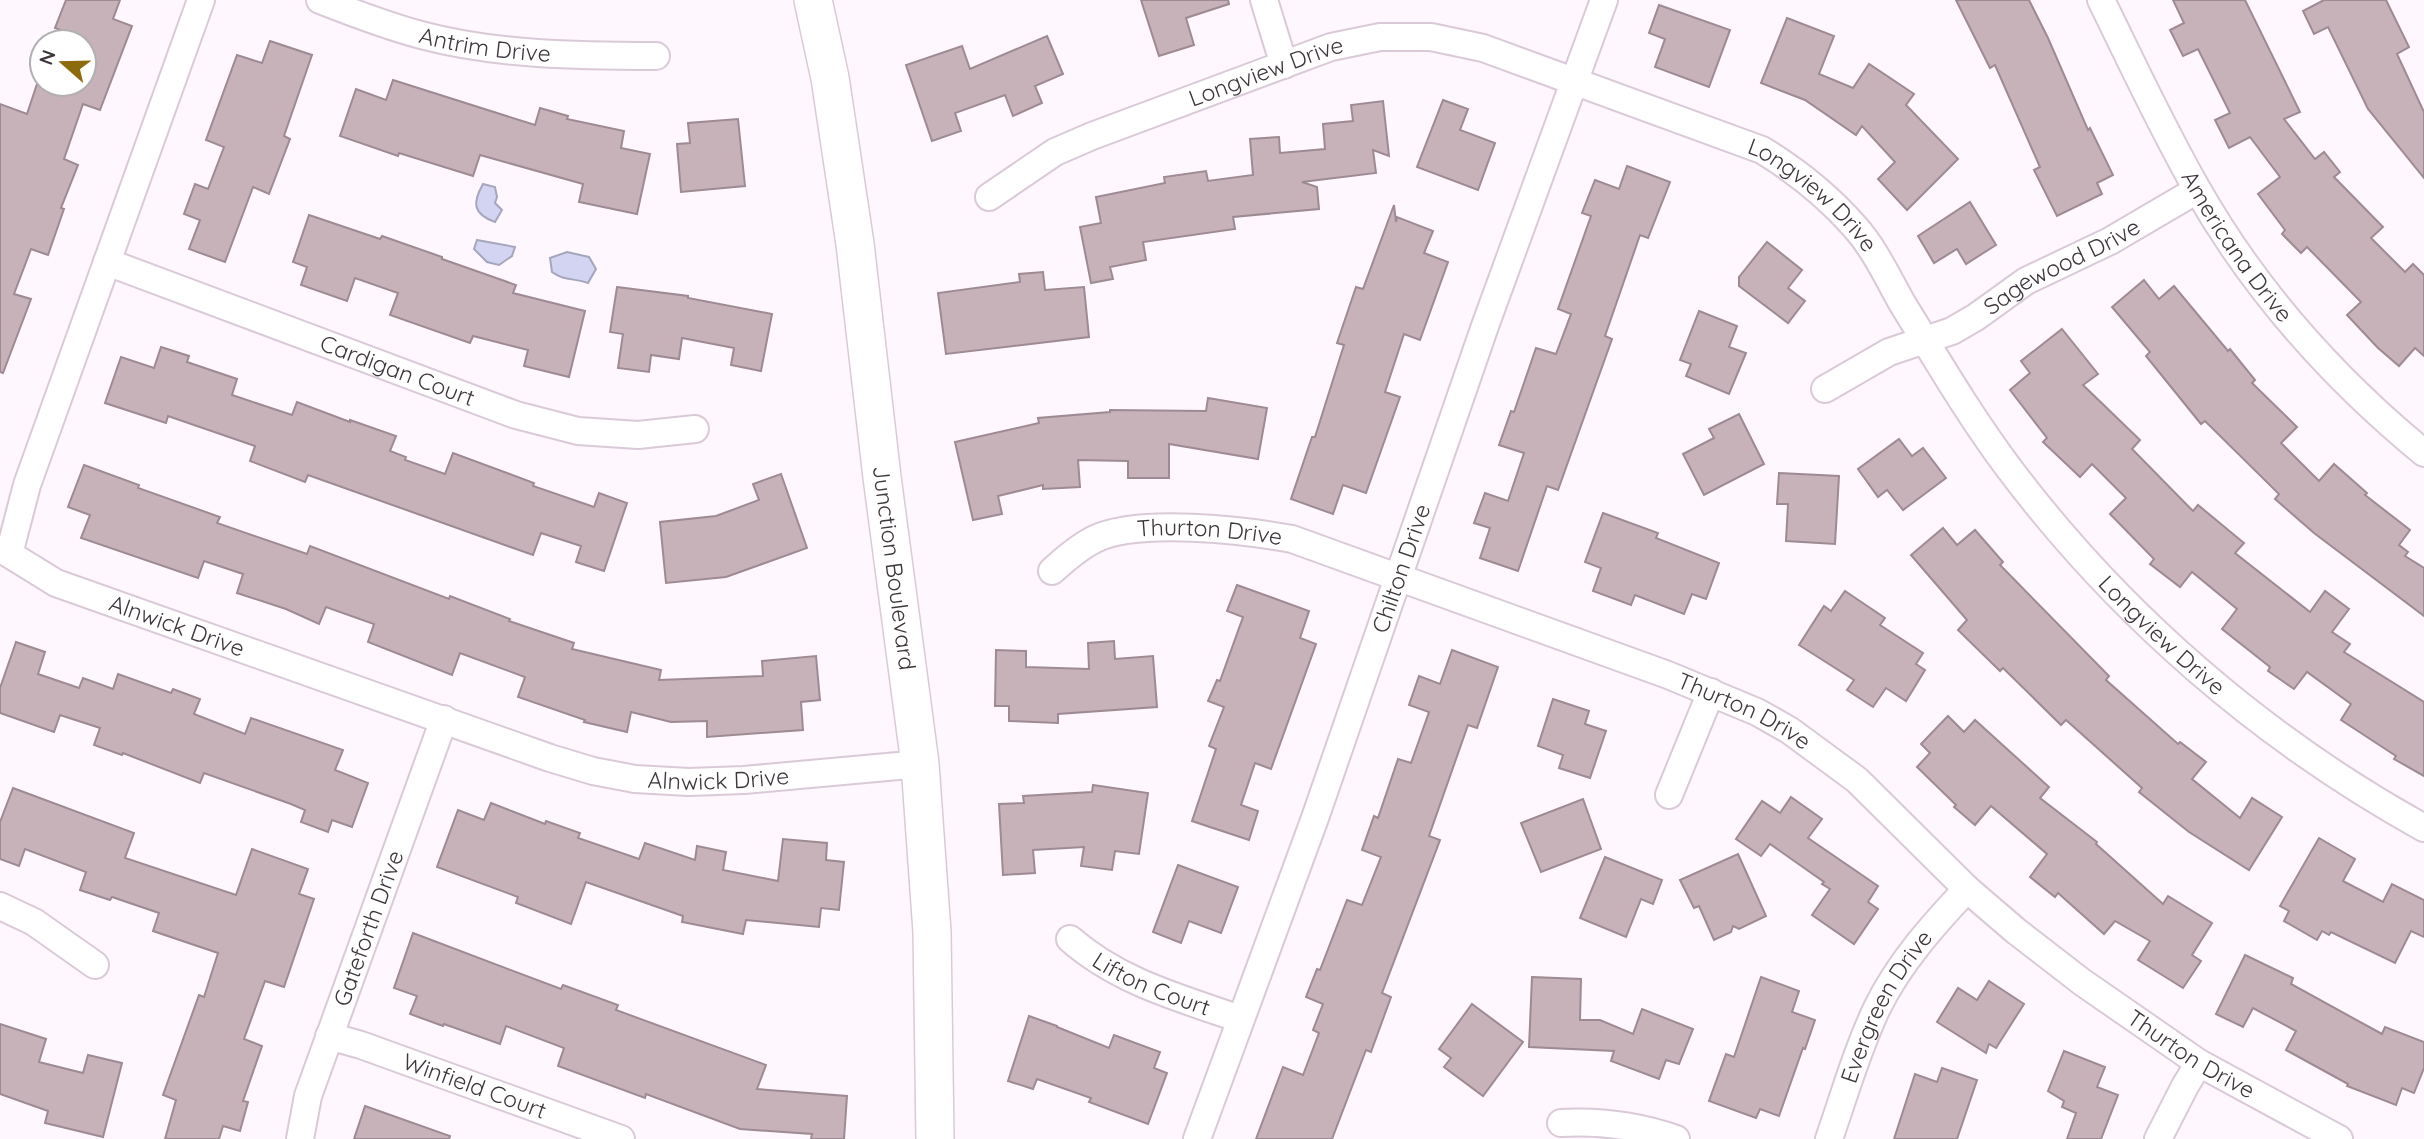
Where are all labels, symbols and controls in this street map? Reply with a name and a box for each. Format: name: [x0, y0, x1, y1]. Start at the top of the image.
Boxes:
street label: Antrim Drive: [416, 20, 552, 68]
north arrow: [28, 28, 98, 98]
street label: Longview Drive: [1185, 30, 1346, 113]
text: N: [33, 47, 61, 68]
street label: Longview Drive: [1744, 131, 1884, 257]
street label: Americana Drive: [2176, 165, 2299, 328]
street label: Sagewood Drive: [1977, 212, 2145, 321]
street label: Cardigan Court: [316, 328, 479, 412]
street label: Junction Boulevard: [867, 464, 922, 672]
street label: Chilton Drive: [1365, 500, 1436, 637]
street label: Thurton Drive: [1136, 512, 1284, 551]
street label: Longview Drive: [2093, 569, 2231, 701]
street label: Alnwick Drive: [105, 588, 249, 663]
street label: Thurton Drive: [1673, 666, 1817, 755]
street label: Alnwick Drive: [647, 761, 790, 796]
street label: Gateforth Drive: [327, 846, 409, 1010]
street label: Evergreen Drive: [1834, 924, 1938, 1087]
street label: Lifton Court: [1087, 945, 1214, 1022]
street label: Thurton Drive: [2122, 1003, 2260, 1105]
street label: Winfield Court: [399, 1046, 551, 1125]

